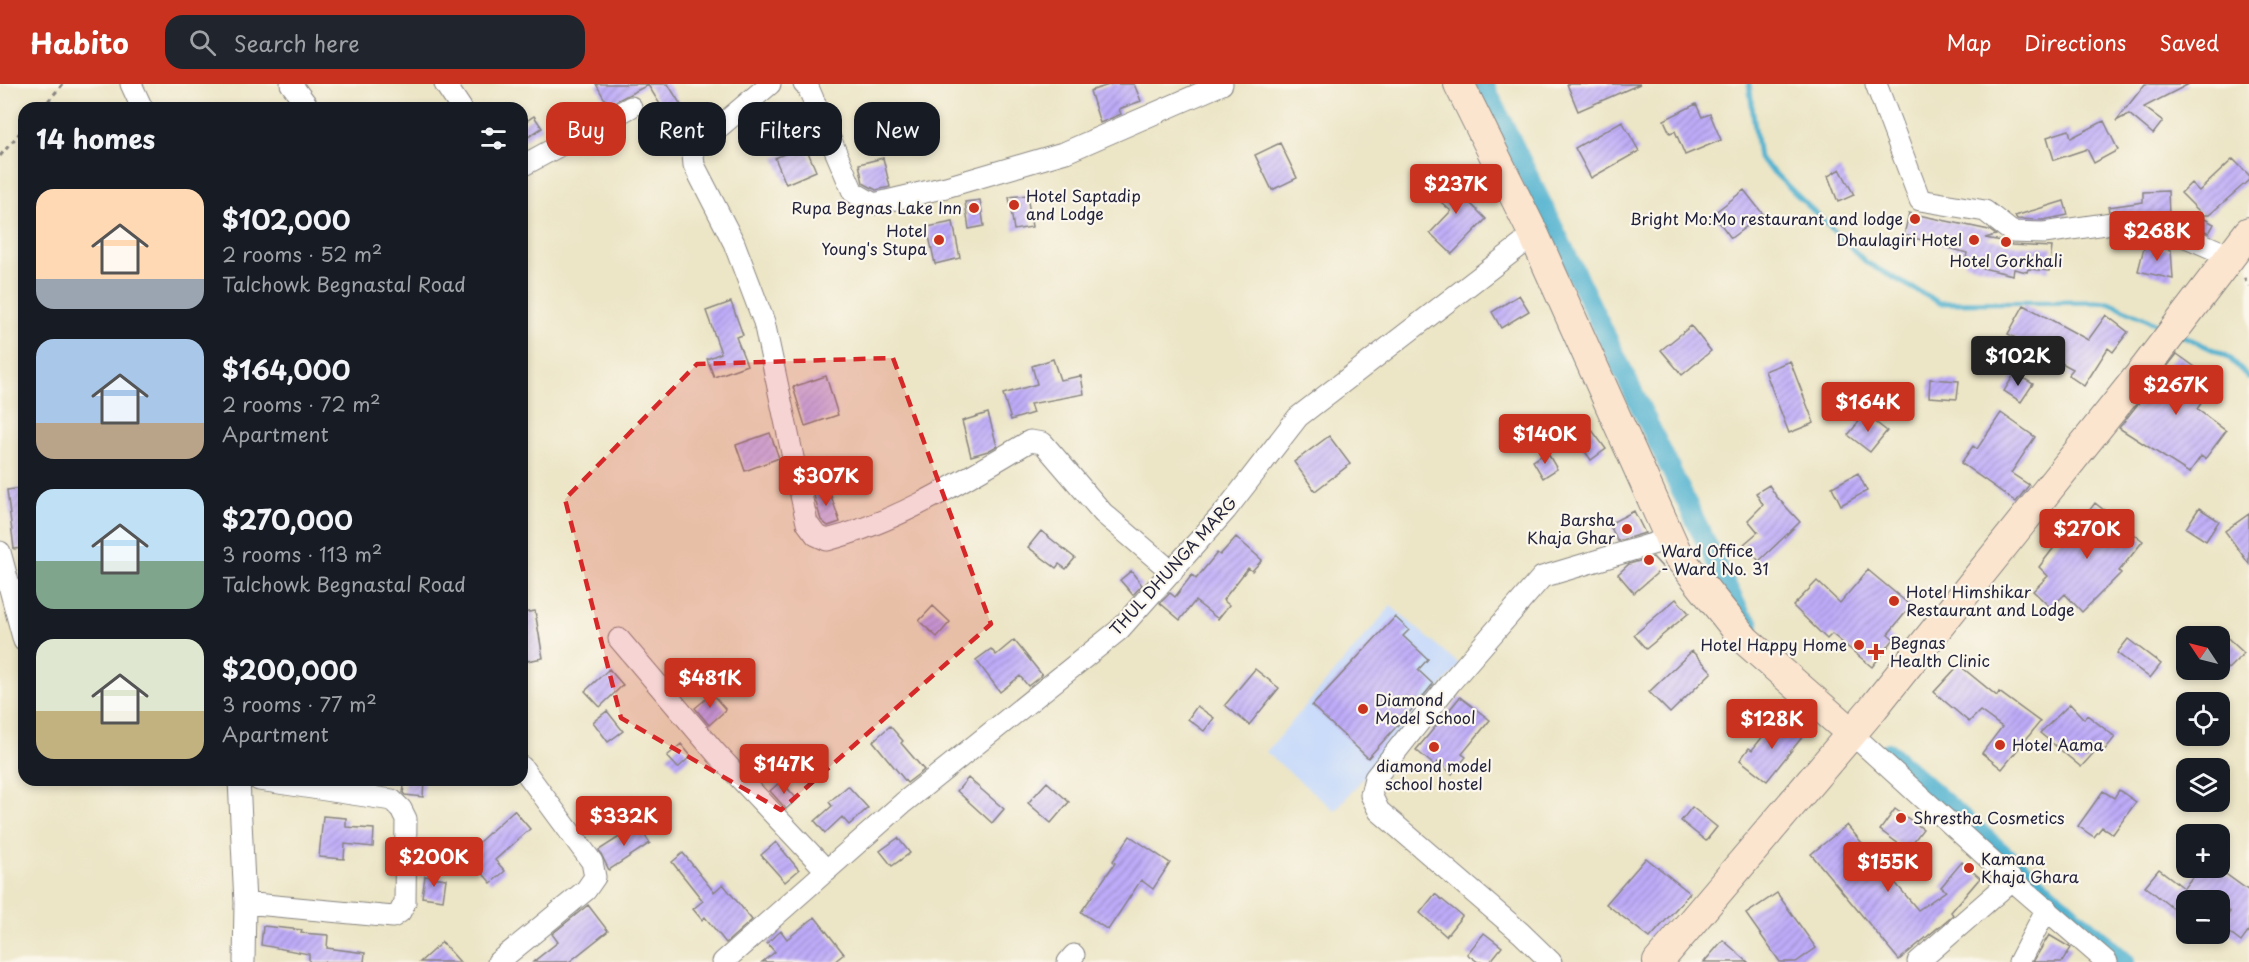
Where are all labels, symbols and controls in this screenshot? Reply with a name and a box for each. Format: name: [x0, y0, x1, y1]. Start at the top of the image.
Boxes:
search box: [165, 15, 585, 69]
text: Habito: [30, 21, 129, 64]
icon: search: [186, 26, 219, 59]
text: Search here: [234, 26, 360, 59]
text: Map: [1946, 26, 1991, 58]
text: Directions: [2024, 26, 2126, 58]
text: Saved: [2159, 26, 2219, 58]
chip: Buy: [546, 102, 626, 156]
chip: Rent: [638, 102, 726, 156]
chip: Filters: [738, 102, 842, 156]
chip: New: [854, 102, 940, 156]
text: 14 homes: [36, 119, 155, 158]
icon: filters: [477, 122, 510, 155]
pin: $237K: [1414, 164, 1498, 215]
text: $237K: [1424, 168, 1488, 198]
place label: Hotel Saptadip and Lodge: [1026, 183, 1141, 225]
place label: Rupa Begnas Lake Inn: [792, 195, 962, 219]
marker: Hotel Saptadip and Lodge: [1007, 198, 1021, 212]
text: $102,000: [222, 200, 350, 239]
marker: Rupa Begnas Lake Inn: [967, 201, 981, 215]
place label: Bright Mo:Mo restaurant and lodge: [1630, 206, 1903, 230]
pin: $268K: [2115, 211, 2199, 262]
marker: Bright Mo:Mo restaurant and lodge: [1908, 212, 1922, 226]
icon: home: [84, 213, 156, 285]
text: $268K: [2123, 215, 2191, 245]
place label: Hotel Young's Stupa: [821, 218, 927, 260]
place label: Dhaulagiri Hotel: [1836, 227, 1962, 251]
marker: Hotel Young's Stupa: [932, 233, 946, 247]
marker: Dhaulagiri Hotel: [1967, 233, 1981, 247]
marker: Hotel Gorkhali: [1999, 235, 2013, 249]
text: 2 rooms · 52 m²: [222, 239, 382, 269]
place label: Hotel Gorkhali: [1949, 248, 2063, 272]
text: Talchowk Begnastal Road: [222, 269, 466, 299]
pin: $102K: [1976, 336, 2060, 387]
text: $102K: [1985, 340, 2051, 370]
text: $164,000: [222, 350, 350, 389]
icon: home: [84, 363, 156, 435]
pin: $267K: [2134, 365, 2218, 416]
text: $267K: [2143, 369, 2209, 399]
pin: $164K: [1826, 382, 1910, 433]
text: $164K: [1836, 386, 1900, 416]
text: 2 rooms · 72 m²: [222, 389, 381, 419]
pin: $140K: [1503, 414, 1587, 465]
text: $140K: [1513, 418, 1577, 448]
text: Apartment: [222, 419, 329, 449]
pin: $307K: [784, 456, 868, 507]
text: $307K: [793, 460, 859, 490]
street label: THUL DHUNGA MARG: [1103, 490, 1241, 640]
text: $270,000: [222, 500, 353, 539]
place label: Barsha Khaja Ghar: [1527, 507, 1616, 549]
pin: $270K: [2045, 509, 2129, 560]
icon: home: [84, 513, 156, 585]
text: $270K: [2053, 513, 2121, 543]
marker: Barsha Khaja Ghar: [1620, 522, 1634, 536]
place label: Ward Office - Ward No. 31: [1661, 538, 1769, 580]
text: 3 rooms · 113 m²: [222, 539, 382, 569]
marker: Ward Office - Ward No. 31: [1642, 553, 1656, 567]
text: Talchowk Begnastal Road: [222, 569, 466, 599]
place label: Hotel Himshikar Restaurant and Lodge: [1906, 579, 2075, 621]
marker: Hotel Himshikar Restaurant and Lodge: [1887, 594, 1901, 608]
north arrow: [2176, 626, 2230, 680]
map controls: [2176, 626, 2230, 944]
place label: Begnas Health Clinic: [1890, 630, 1990, 672]
place label: Hotel Happy Home: [1701, 632, 1847, 656]
marker: Hotel Happy Home: [1852, 638, 1866, 652]
marker: Begnas Health Clinic: [1867, 643, 1885, 661]
text: $200,000: [222, 650, 357, 689]
pin: $481K: [668, 658, 752, 709]
text: $481K: [678, 662, 742, 692]
icon: home: [84, 663, 156, 735]
place label: Diamond Model School: [1375, 687, 1476, 729]
text: 3 rooms · 77 m²: [222, 689, 377, 719]
button: locate: [2176, 692, 2230, 746]
pin: $128K: [1730, 699, 1814, 750]
marker: Diamond Model School: [1356, 702, 1370, 716]
text: $128K: [1740, 703, 1804, 733]
text: Apartment: [222, 719, 329, 749]
place label: Hotel Aama: [2012, 732, 2104, 756]
marker: Hotel Aama: [1993, 738, 2007, 752]
marker: diamond model school hostel: [1427, 740, 1441, 754]
pin: $147K: [742, 744, 826, 795]
text: $147K: [754, 748, 814, 778]
place label: diamond model school hostel: [1376, 753, 1492, 795]
button: layers: [2176, 758, 2230, 812]
pin: $332K: [582, 796, 666, 847]
text: $332K: [590, 800, 658, 830]
place label: Shrestha Cosmetics: [1913, 805, 2065, 829]
marker: Shrestha Cosmetics: [1894, 811, 1908, 825]
button: +: [2176, 824, 2230, 878]
pin: $200K: [392, 837, 476, 888]
text: $200K: [399, 841, 469, 871]
pin: $155K: [1846, 842, 1930, 893]
text: $155K: [1857, 846, 1919, 876]
place label: Kamana Khaja Ghara: [1981, 846, 2079, 888]
marker: Kamana Khaja Ghara: [1962, 861, 1976, 875]
button: −: [2176, 890, 2230, 944]

